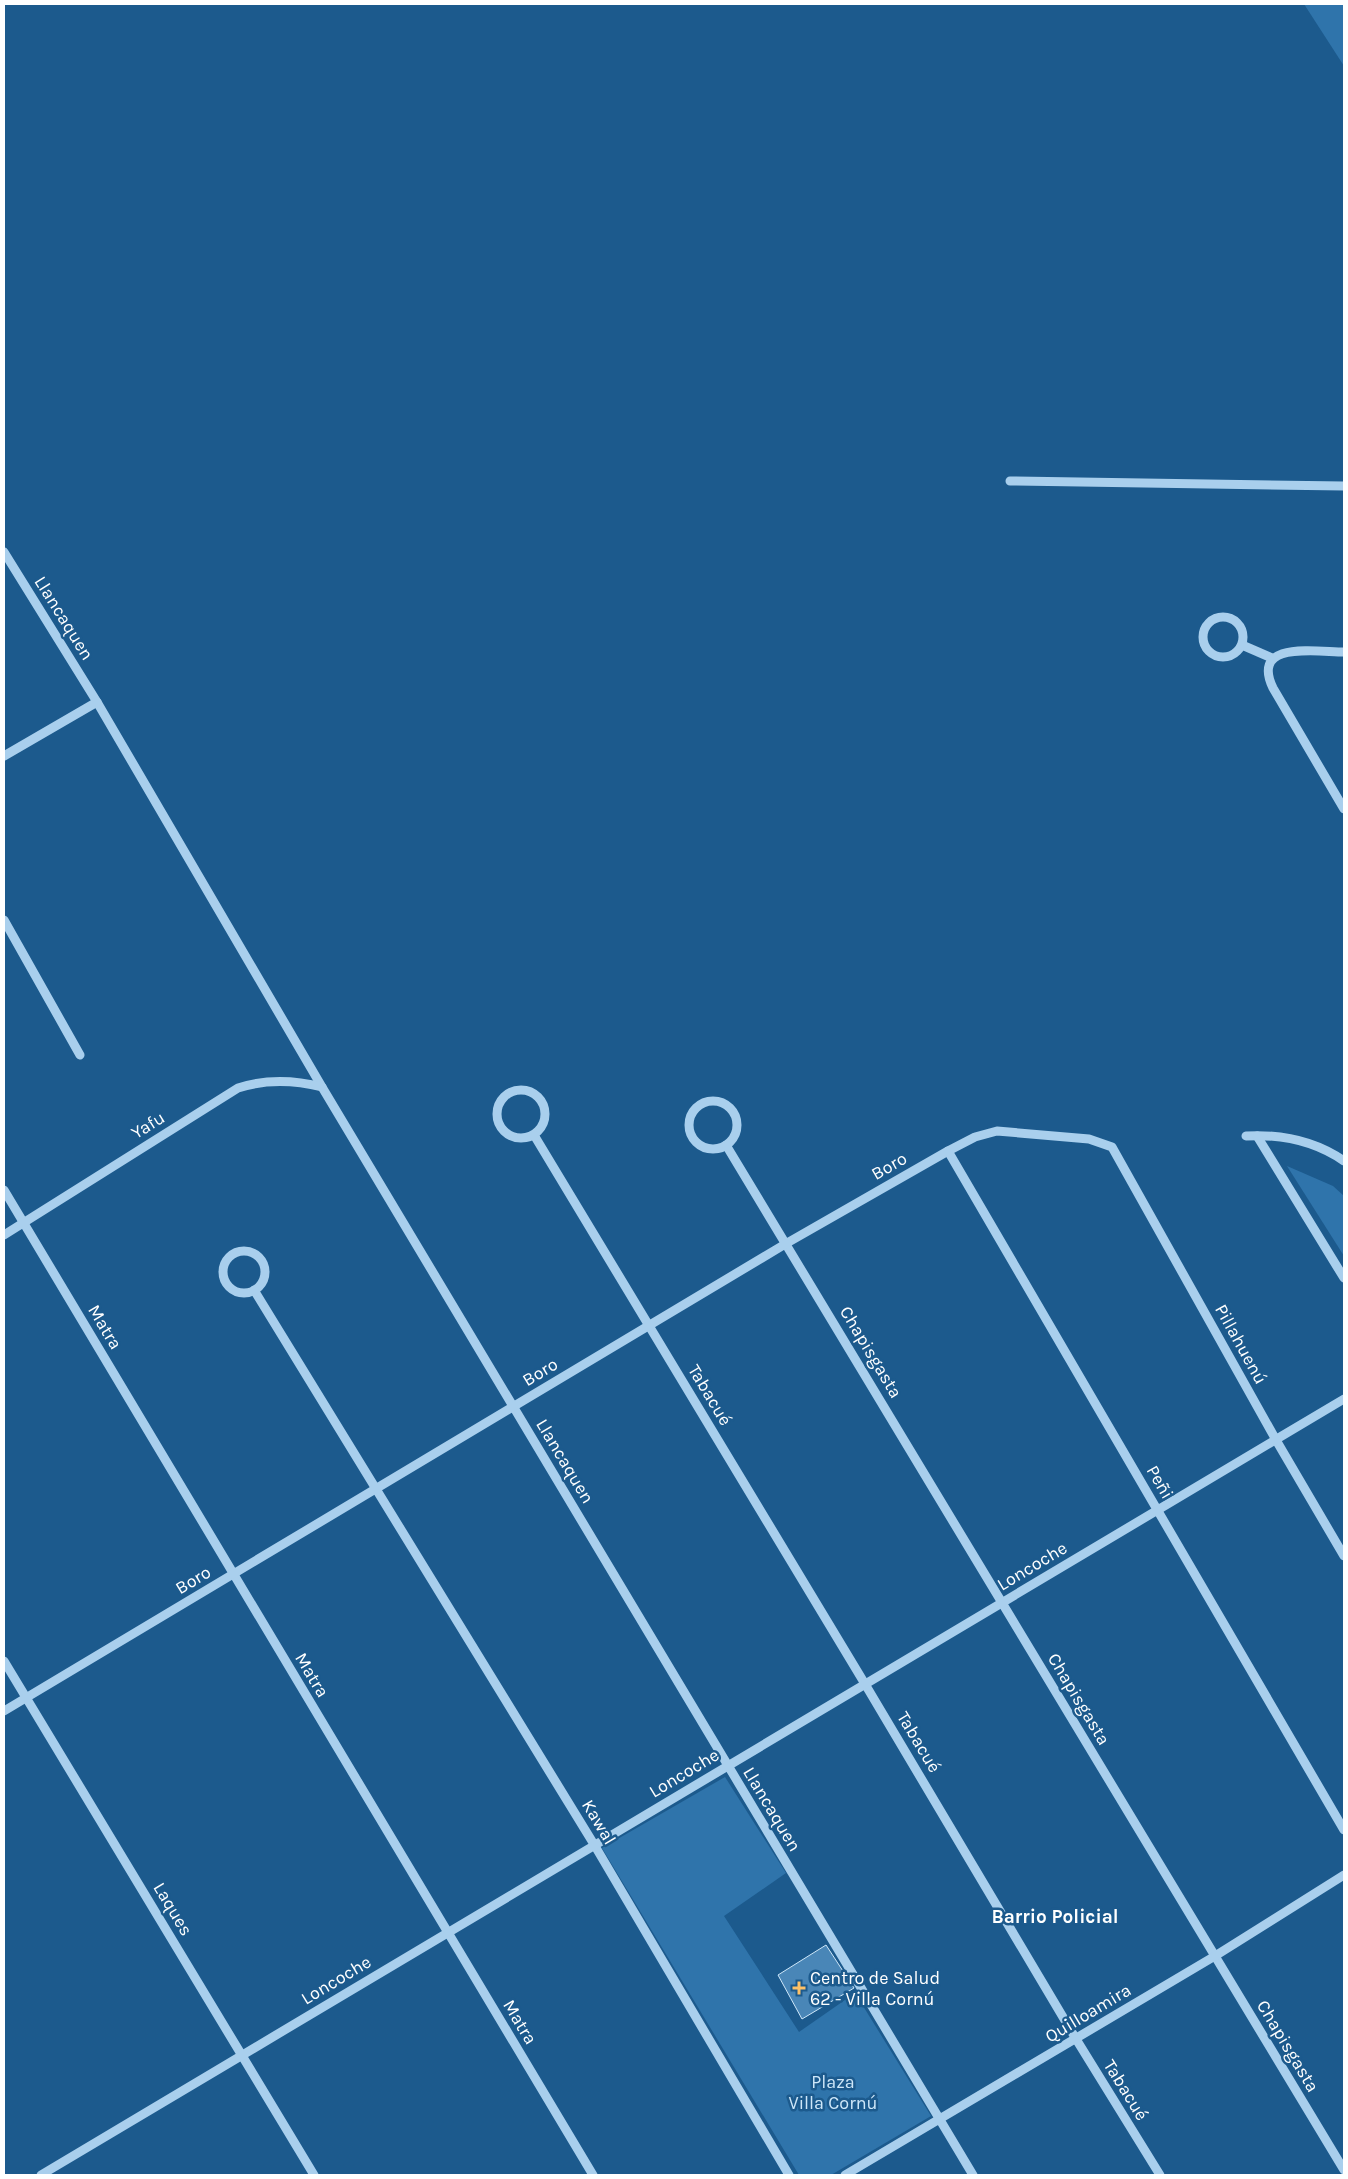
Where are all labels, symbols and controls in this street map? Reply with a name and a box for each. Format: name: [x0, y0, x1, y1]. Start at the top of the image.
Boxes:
street label: Llancaquen: [30, 572, 98, 664]
street label: Yafu: [127, 1106, 169, 1144]
street label: Boro: [867, 1147, 911, 1185]
street label: Pillahuenú: [1210, 1300, 1272, 1388]
street label: Matra: [83, 1301, 127, 1353]
street label: Chapisgasta: [835, 1302, 907, 1402]
street label: Boro: [518, 1353, 562, 1391]
street label: Tabacué: [683, 1360, 737, 1430]
street label: Llancaquen: [531, 1415, 599, 1507]
street label: Peñi: [1142, 1461, 1178, 1503]
street label: Loncoche: [993, 1537, 1071, 1595]
street label: Boro: [171, 1561, 215, 1599]
street label: Matra: [290, 1649, 334, 1701]
street label: Chapisgasta: [1043, 1649, 1115, 1749]
street label: Tabacué: [892, 1707, 946, 1777]
street label: Loncoche: [645, 1744, 723, 1802]
street label: Llancaquen: [738, 1763, 806, 1855]
street label: Kawal: [577, 1795, 621, 1849]
street label: Laques: [149, 1878, 197, 1940]
district label: Barrio Policial: [991, 1906, 1119, 1928]
street label: Loncoche: [297, 1951, 375, 2009]
place label: Centro de Salud 62 - Villa Cornú: [810, 1967, 940, 2010]
street label: Quilloamira: [1041, 1979, 1135, 2047]
marker: Centro de Salud 62 - Villa Cornú: [792, 1981, 806, 1995]
street label: Matra: [498, 1996, 542, 2048]
street label: Chapisgasta: [1252, 1996, 1324, 2096]
street label: Tabacué: [1099, 2056, 1153, 2124]
park label: Plaza Villa Cornú: [789, 2071, 877, 2114]

